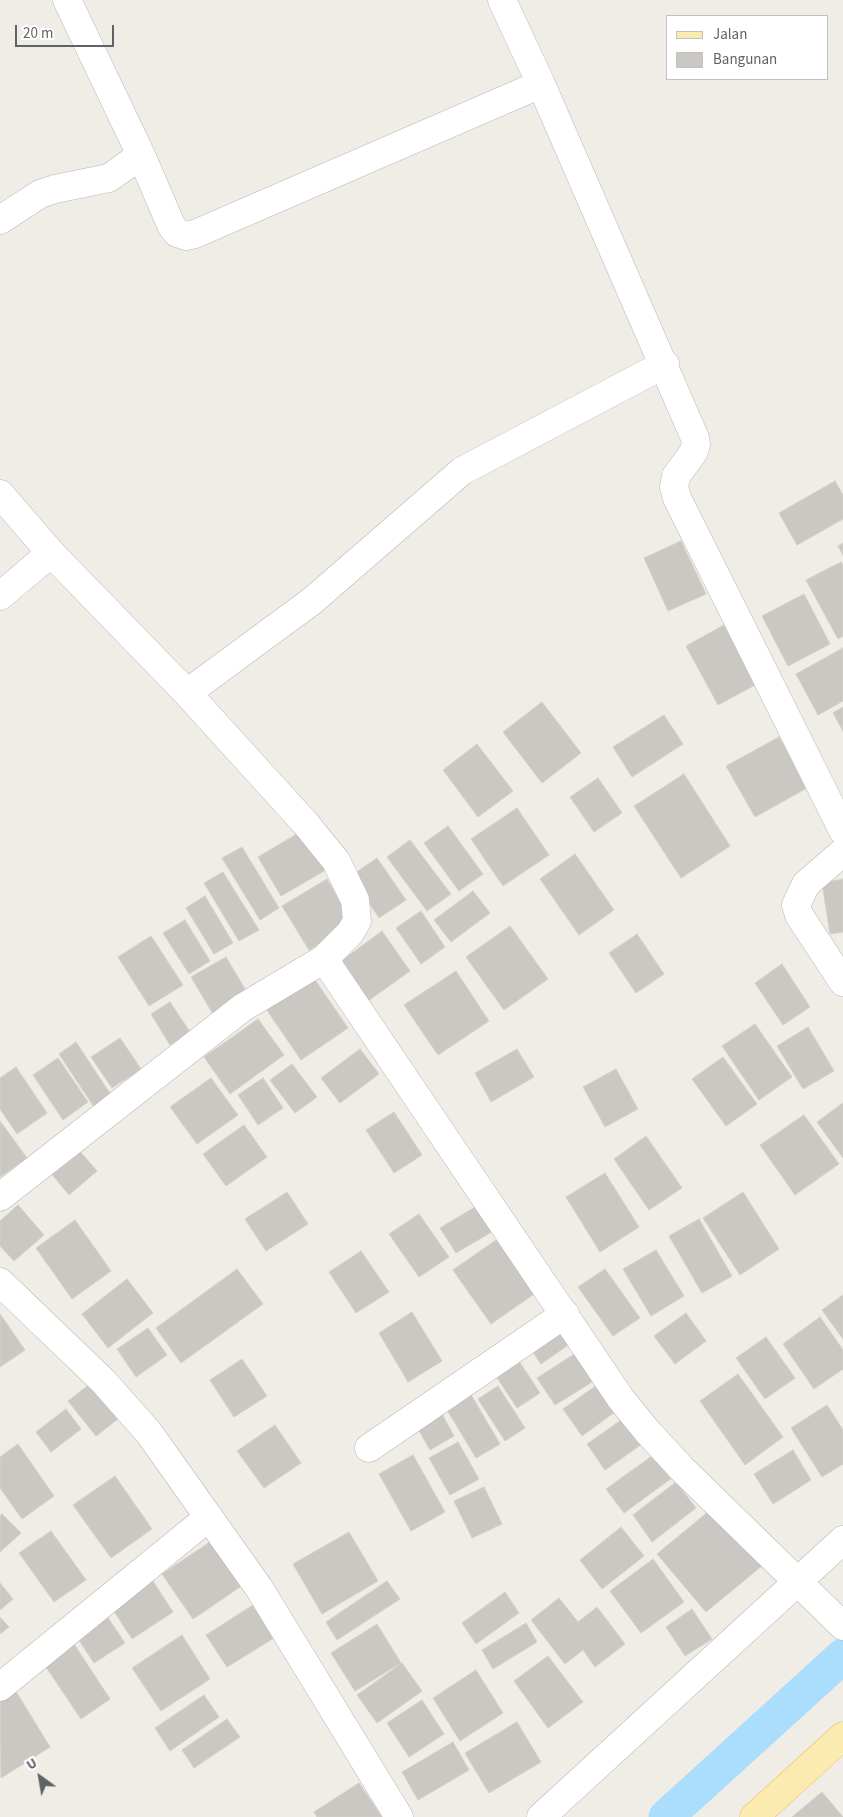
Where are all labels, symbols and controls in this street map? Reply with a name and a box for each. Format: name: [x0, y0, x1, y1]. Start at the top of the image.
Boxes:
scale bar: [18, 15, 116, 47]
legend: [666, 15, 828, 80]
text: 20 m: [23, 23, 53, 44]
text: Jalan: [713, 24, 747, 45]
text: Bangunan: [713, 49, 777, 70]
north arrow: [15, 1752, 65, 1802]
text: U: [23, 1753, 41, 1775]

